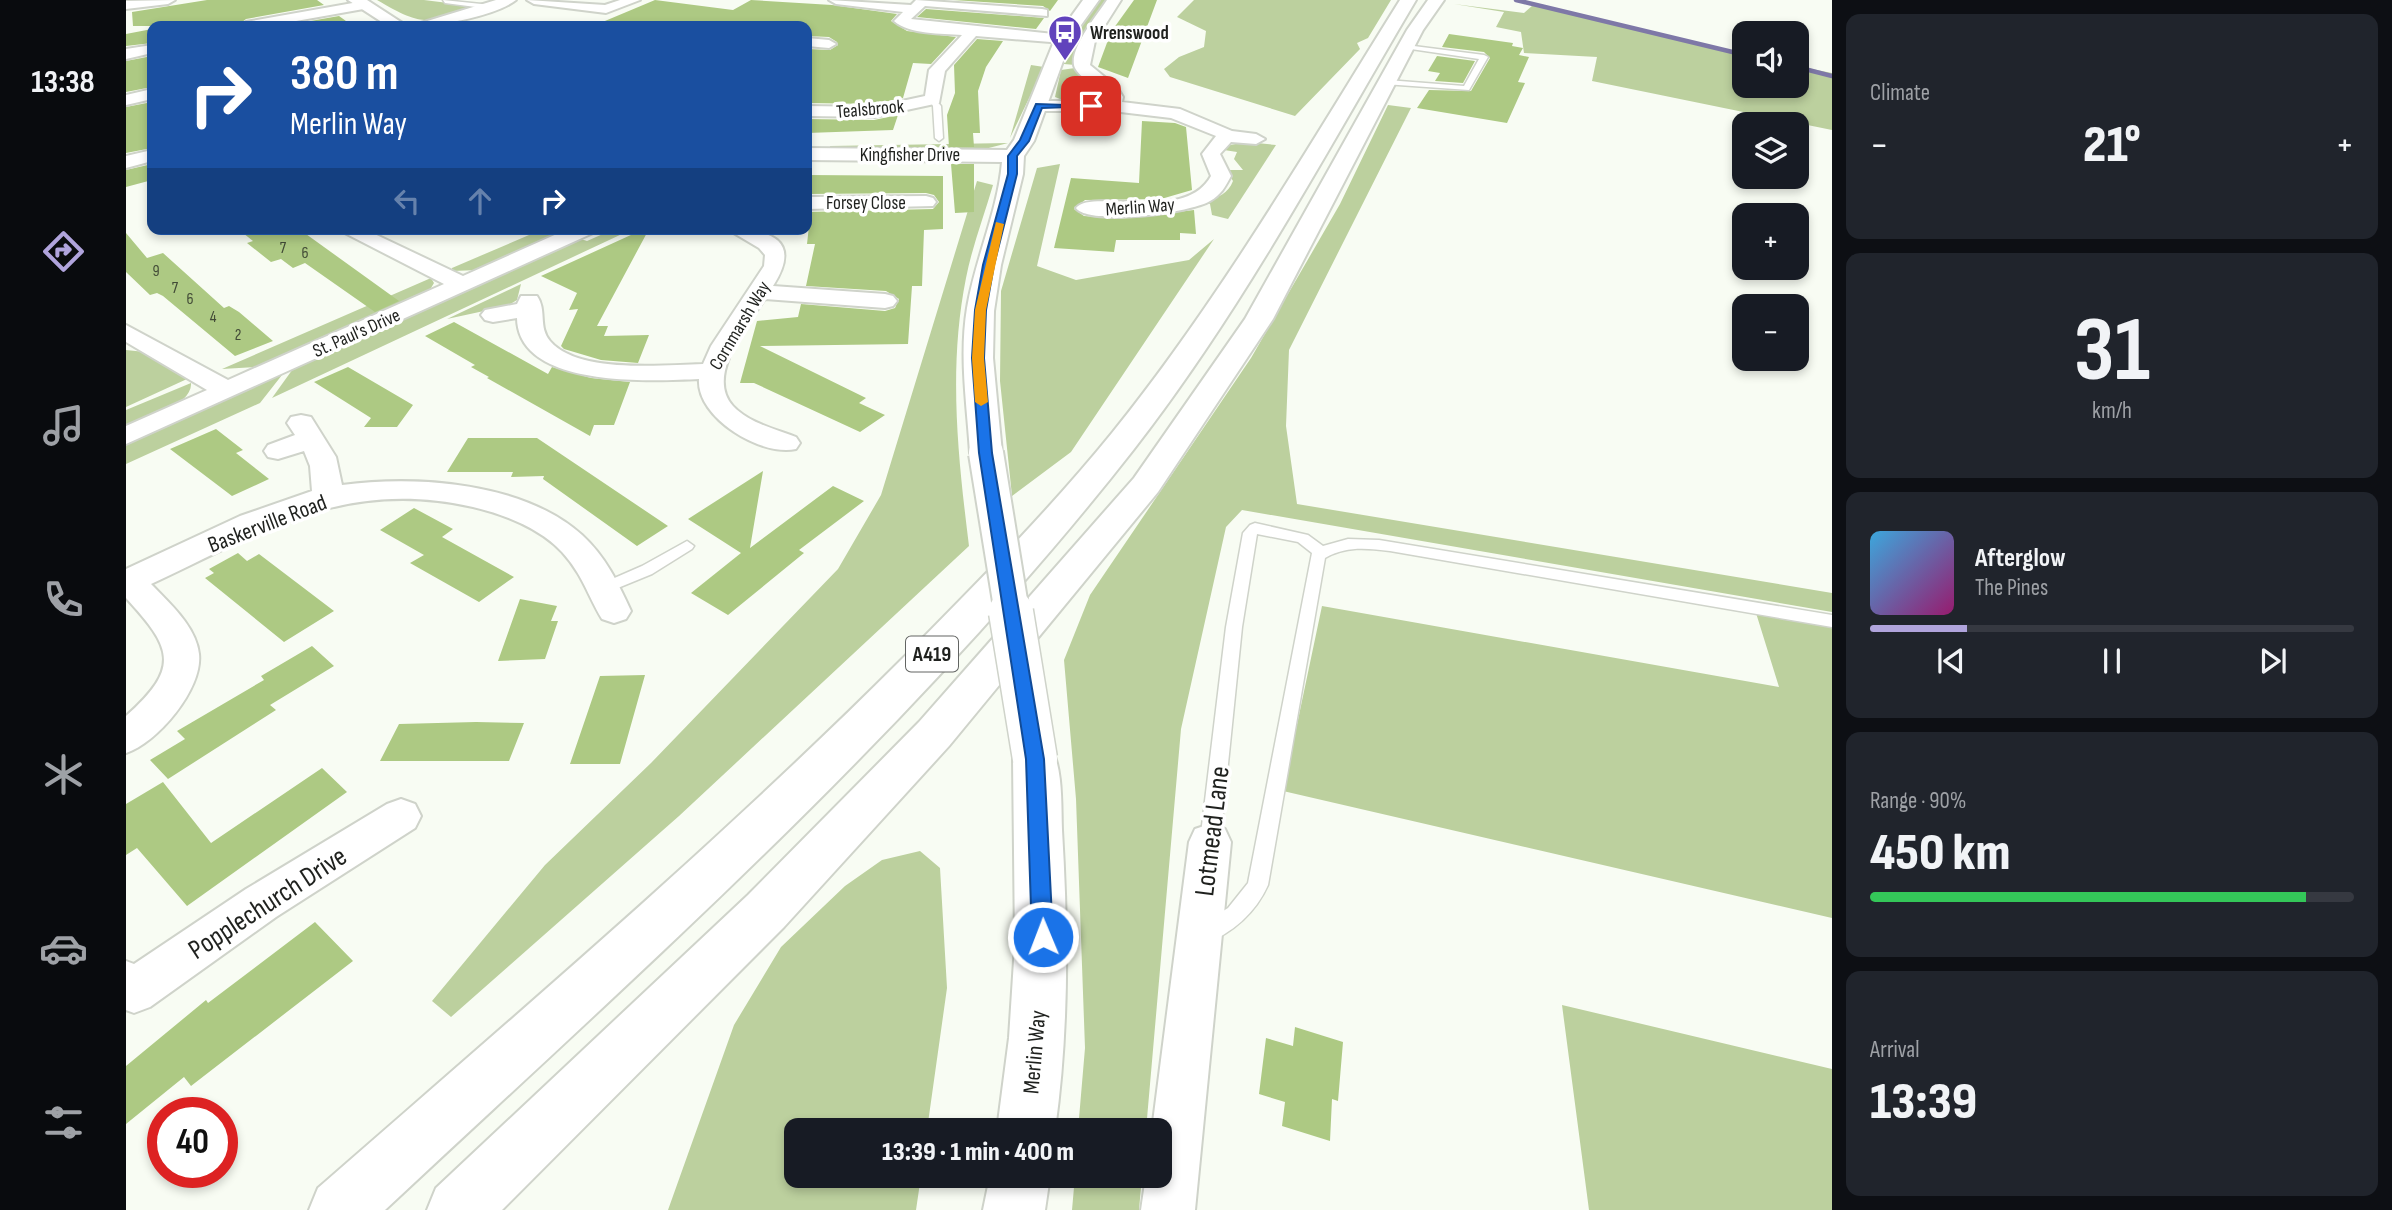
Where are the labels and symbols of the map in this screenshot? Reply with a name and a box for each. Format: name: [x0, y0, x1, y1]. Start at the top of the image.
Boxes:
bus stop icon: Wrenswood: [1046, 13, 1084, 62]
place label: Wrenswood: [1090, 22, 1169, 45]
pin: [1061, 76, 1121, 136]
street label: Tealsbrook: [835, 95, 906, 124]
street label: Kingfisher Drive: [860, 144, 960, 167]
street label: Forsey Close: [826, 192, 906, 215]
street label: Merlin Way: [1105, 194, 1176, 221]
house number: 7: [280, 239, 287, 258]
house number: 6: [301, 244, 309, 263]
house number: 9: [152, 262, 160, 281]
street label: Cornmarsh Way: [705, 277, 776, 374]
house number: 7: [172, 279, 179, 298]
house number: 6: [186, 290, 194, 309]
street label: St. Paul's Drive: [309, 304, 404, 363]
house number: 4: [210, 308, 217, 327]
house number: 2: [235, 326, 241, 345]
street label: Baskerville Road: [204, 488, 331, 559]
road number: A419: [906, 636, 958, 672]
street label: Lotmead Lane: [1188, 764, 1237, 898]
street label: Popplechurch Drive: [182, 840, 353, 967]
position arrow: [1006, 900, 1080, 974]
street label: Merlin Way: [1017, 1009, 1053, 1095]
speed limit sign: 40: [147, 1097, 238, 1188]

